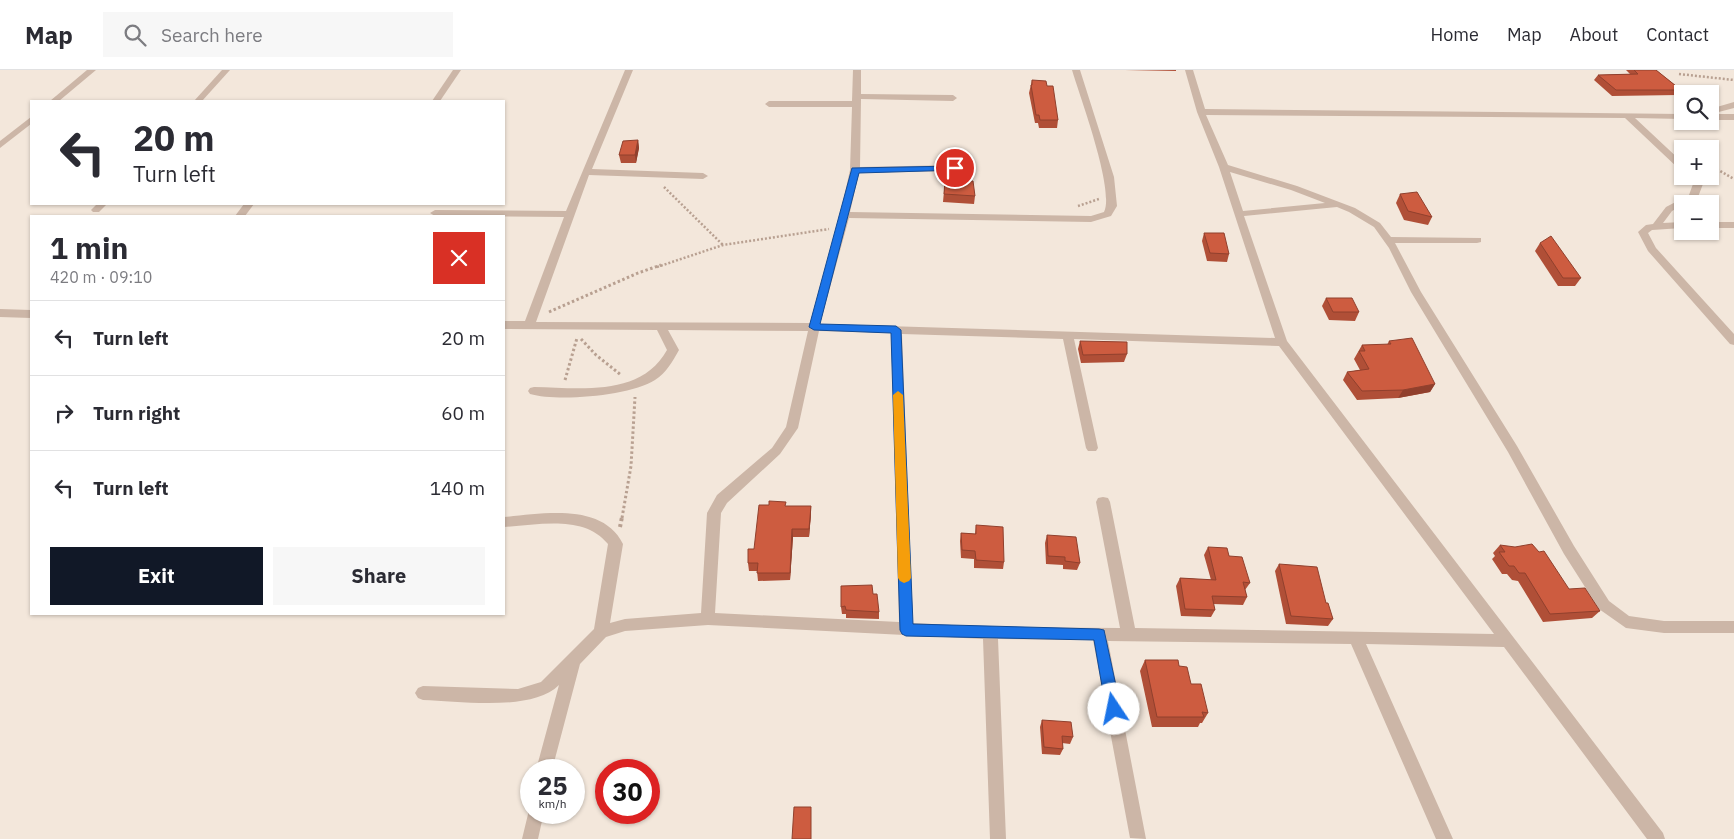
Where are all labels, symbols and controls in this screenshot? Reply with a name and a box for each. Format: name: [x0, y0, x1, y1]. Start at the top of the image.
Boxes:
search box: [103, 12, 453, 57]
text: Map: [25, 19, 73, 51]
icon: search: [121, 21, 149, 49]
text: Search here: [161, 23, 263, 47]
text: Home: [1431, 23, 1479, 46]
text: Map: [1507, 23, 1542, 46]
text: About: [1570, 23, 1618, 46]
text: Contact: [1646, 23, 1709, 46]
map controls: [1674, 85, 1719, 240]
button: search: [1674, 85, 1719, 130]
text: 20 m: [133, 115, 215, 161]
icon: left: [50, 120, 115, 185]
button: +: [1674, 140, 1719, 185]
pin: [934, 147, 976, 189]
icon: arrive: [941, 154, 969, 182]
text: Turn left: [133, 159, 216, 188]
button: −: [1674, 195, 1719, 240]
text: 1 min: [50, 228, 128, 267]
button: close: [433, 232, 485, 284]
text: 420 m · 09:10: [50, 267, 152, 287]
icon: left: [50, 324, 78, 352]
text: Turn left: [93, 326, 169, 350]
text: 20 m: [441, 326, 485, 350]
icon: right: [50, 399, 78, 427]
text: Turn right: [93, 401, 180, 425]
text: 60 m: [441, 401, 485, 425]
icon: left: [50, 474, 78, 502]
text: Turn left: [93, 476, 169, 500]
text: 140 m: [430, 476, 485, 500]
button: Exit: [50, 547, 263, 605]
button: Share: [273, 547, 485, 605]
position arrow: [1087, 682, 1139, 734]
speed limit sign: 30: [595, 759, 660, 824]
text: 25: [537, 769, 568, 802]
text: km/h: [538, 796, 567, 811]

